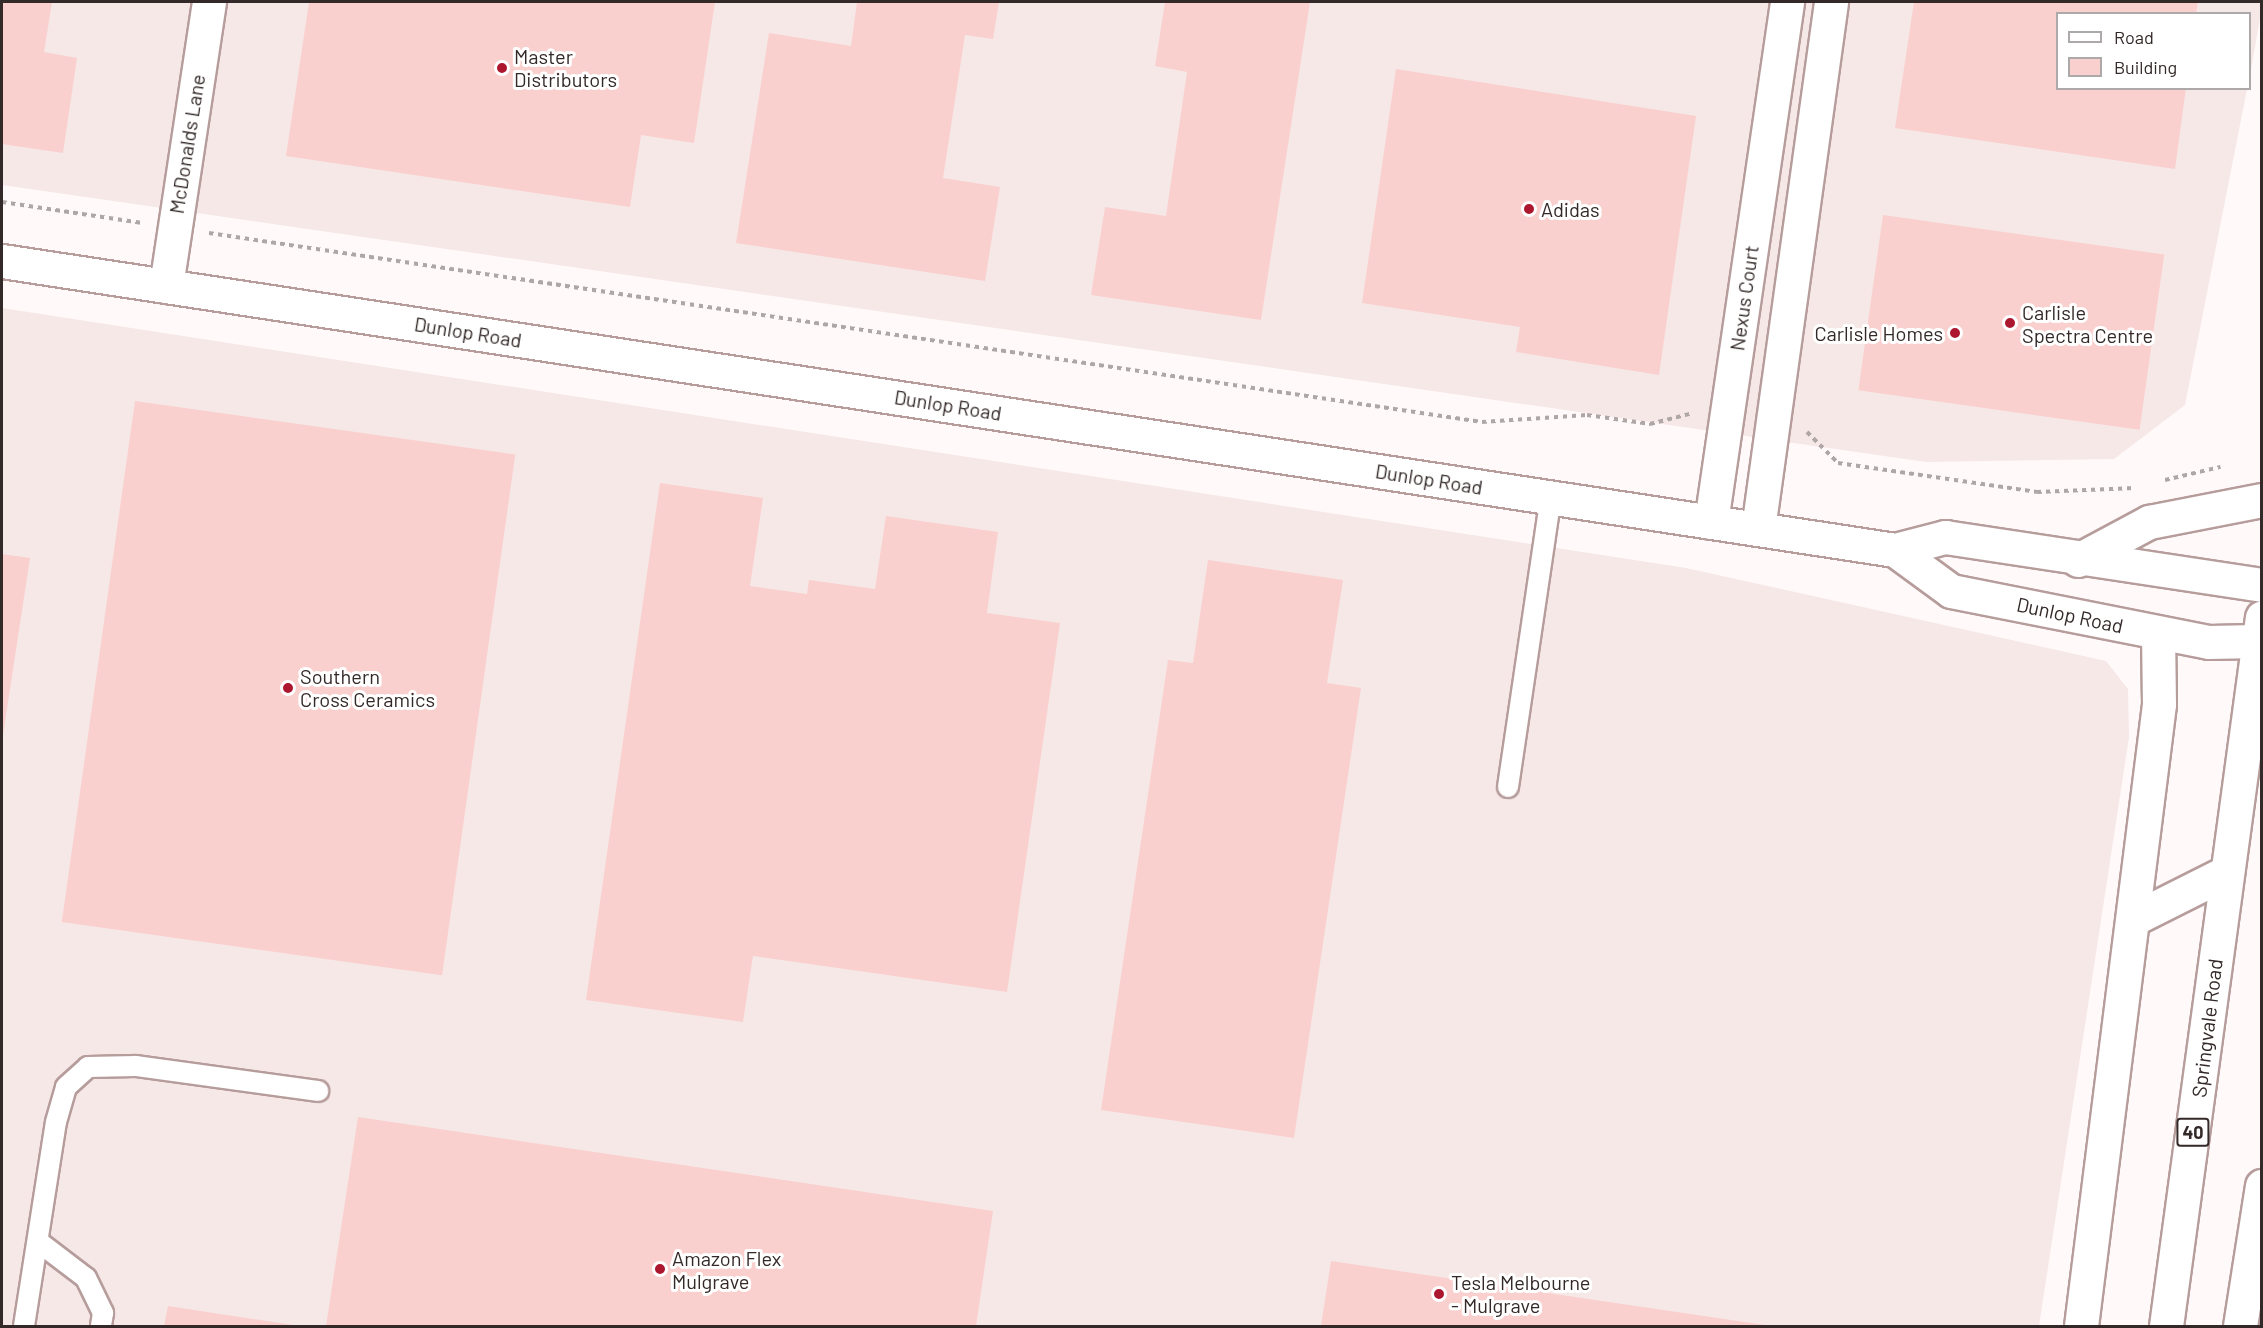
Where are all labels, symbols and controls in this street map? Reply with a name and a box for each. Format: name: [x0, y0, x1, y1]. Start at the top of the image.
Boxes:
legend: [2056, 12, 2251, 90]
text: Road: [2114, 26, 2154, 48]
place label: Master Distributors: [514, 45, 617, 92]
text: Building: [2114, 56, 2177, 78]
marker: Master Distributors: [495, 61, 509, 75]
street label: McDonalds Lane: [164, 73, 210, 215]
place label: Adidas: [1541, 197, 1600, 221]
marker: Adidas: [1522, 202, 1536, 216]
street label: Nexus Court: [1725, 244, 1763, 352]
place label: Carlisle Spectra Centre: [2022, 300, 2153, 347]
street label: Dunlop Road: [413, 312, 523, 352]
marker: Carlisle Spectra Centre: [2003, 316, 2017, 330]
place label: Carlisle Homes: [1814, 321, 1943, 345]
marker: Carlisle Homes: [1948, 326, 1962, 340]
street label: Dunlop Road: [893, 385, 1003, 425]
street label: Dunlop Road: [1374, 459, 1484, 499]
street label: Dunlop Road: [2015, 592, 2125, 638]
place label: Southern Cross Ceramics: [300, 664, 435, 711]
marker: Southern Cross Ceramics: [281, 681, 295, 695]
street label: Springvale Road: [2187, 957, 2227, 1099]
road number: 40: [2175, 1117, 2211, 1147]
place label: Amazon Flex Mulgrave: [672, 1246, 781, 1293]
marker: Amazon Flex Mulgrave: [653, 1262, 667, 1276]
place label: Tesla Melbourne - Mulgrave: [1451, 1270, 1590, 1317]
marker: Tesla Melbourne - Mulgrave: [1432, 1287, 1446, 1301]

